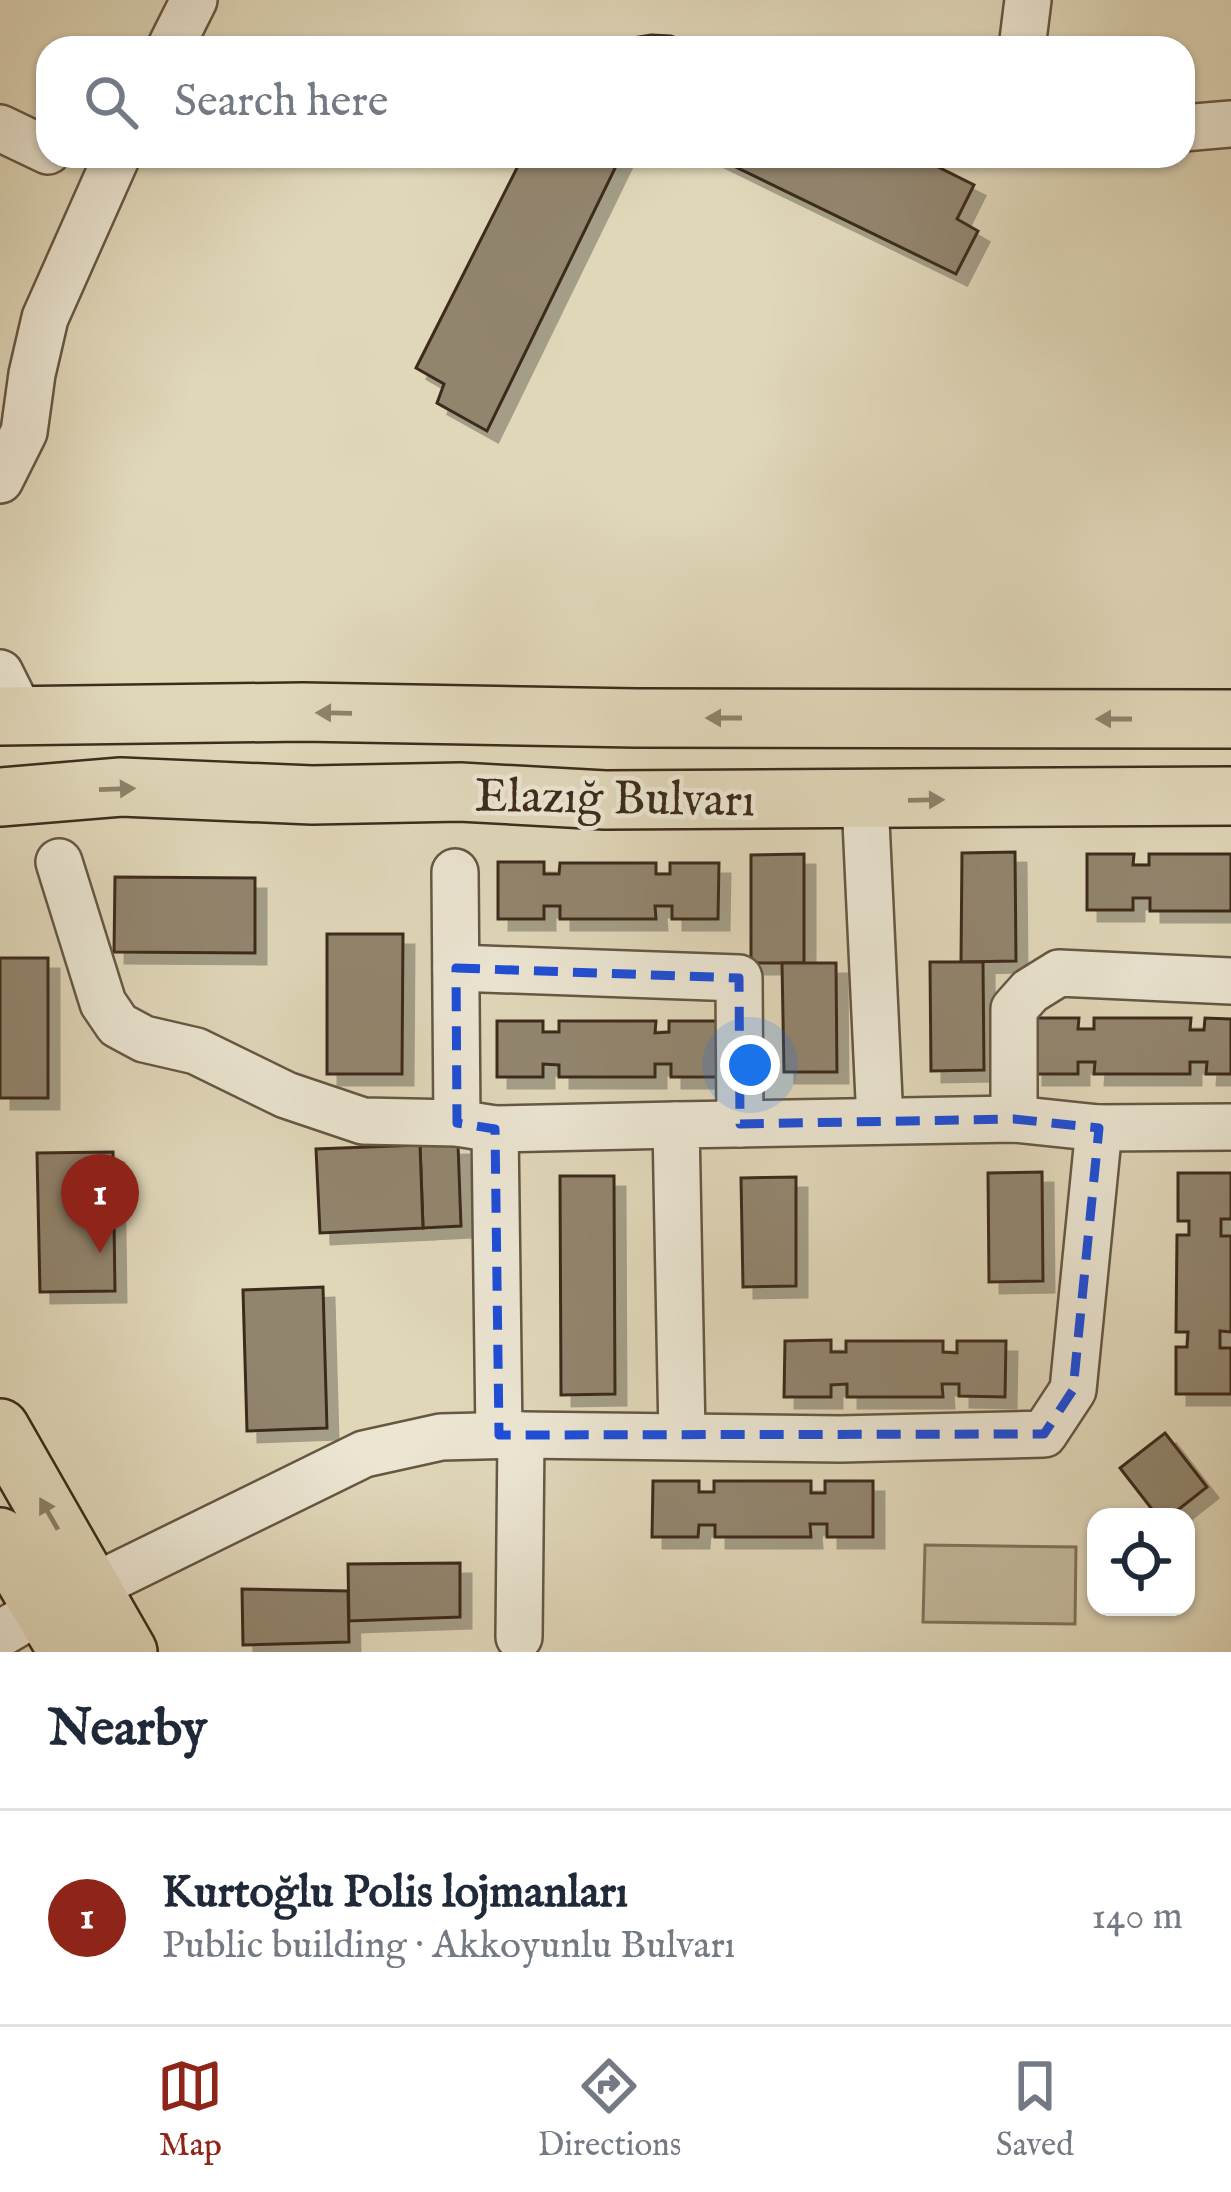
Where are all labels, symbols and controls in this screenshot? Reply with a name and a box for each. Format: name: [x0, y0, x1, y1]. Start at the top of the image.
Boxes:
search box: [36, 36, 1195, 168]
icon: search: [78, 69, 144, 135]
text: Search here: [174, 74, 388, 131]
one-way arrow: [314, 703, 352, 723]
one-way arrow: [704, 708, 742, 728]
one-way arrow: [1094, 709, 1132, 729]
street label: Elazığ Bulvarı: [474, 768, 756, 832]
one-way arrow: [99, 779, 137, 798]
one-way arrow: [908, 790, 946, 809]
your location: [720, 1035, 780, 1095]
pin: 1: [61, 1154, 139, 1253]
one-way arrow: [39, 1497, 60, 1531]
map controls: [1087, 1508, 1195, 1616]
button: locate: [1087, 1508, 1195, 1616]
text: Nearby: [48, 1698, 207, 1763]
text: Kurtoğlu Polis lojmanları: [162, 1865, 628, 1922]
text: 1: [80, 1893, 94, 1942]
text: 140 m: [1092, 1893, 1183, 1942]
text: Public building · Akkoyunlu Bulvarı: [162, 1922, 735, 1971]
tab: Map: [157, 2053, 223, 2167]
tab: Directions: [538, 2053, 681, 2167]
tab: Saved: [996, 2053, 1074, 2167]

